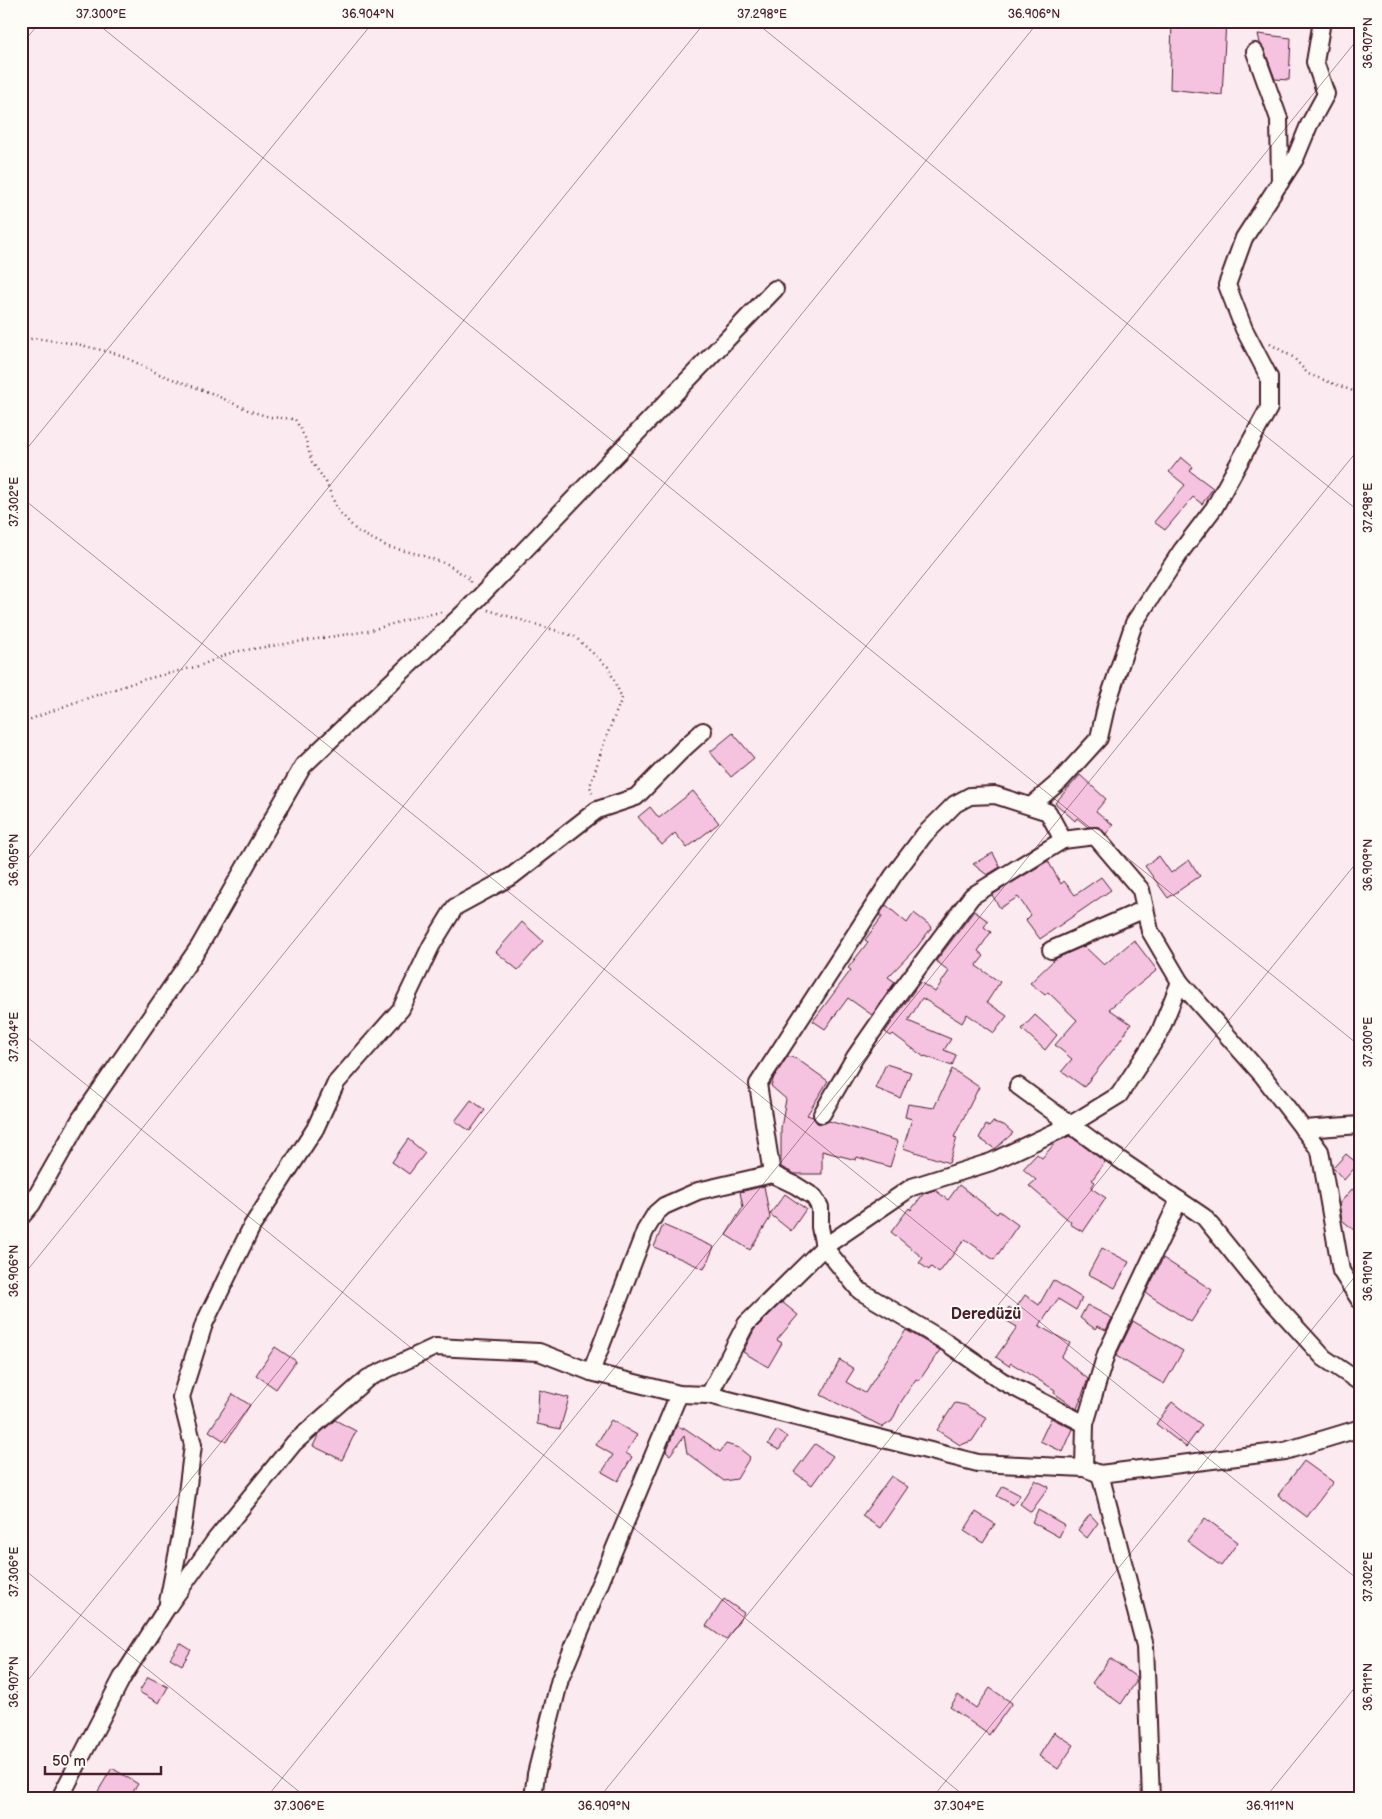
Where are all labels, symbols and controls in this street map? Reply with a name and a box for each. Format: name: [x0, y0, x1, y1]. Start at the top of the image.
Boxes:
text: 37.300°E: [76, 7, 126, 22]
text: 36.904°N: [342, 7, 394, 22]
text: 37.298°E: [737, 7, 787, 22]
text: 36.906°N: [1008, 7, 1060, 22]
text: 36.907°N: [1361, 17, 1376, 69]
text: 37.302°E: [7, 477, 22, 527]
text: 37.298°E: [1361, 483, 1376, 533]
text: 36.905°N: [7, 834, 22, 886]
text: 36.909°N: [1361, 839, 1376, 891]
text: 37.304°E: [7, 1012, 22, 1062]
text: 37.300°E: [1361, 1017, 1376, 1067]
text: 36.906°N: [7, 1245, 22, 1297]
text: 36.910°N: [1361, 1251, 1376, 1301]
district label: Deredüzü: [951, 1305, 1021, 1324]
text: 37.306°E: [7, 1547, 22, 1597]
text: 37.302°E: [1361, 1552, 1376, 1602]
text: 36.907°N: [7, 1656, 22, 1708]
text: 36.911°N: [1361, 1663, 1376, 1711]
scale bar: [45, 1744, 161, 1776]
text: 50 m: [52, 1752, 86, 1771]
text: 37.306°E: [274, 1799, 324, 1814]
text: 36.909°N: [578, 1799, 630, 1814]
text: 37.304°E: [934, 1799, 984, 1814]
text: 36.911°N: [1246, 1799, 1294, 1814]

